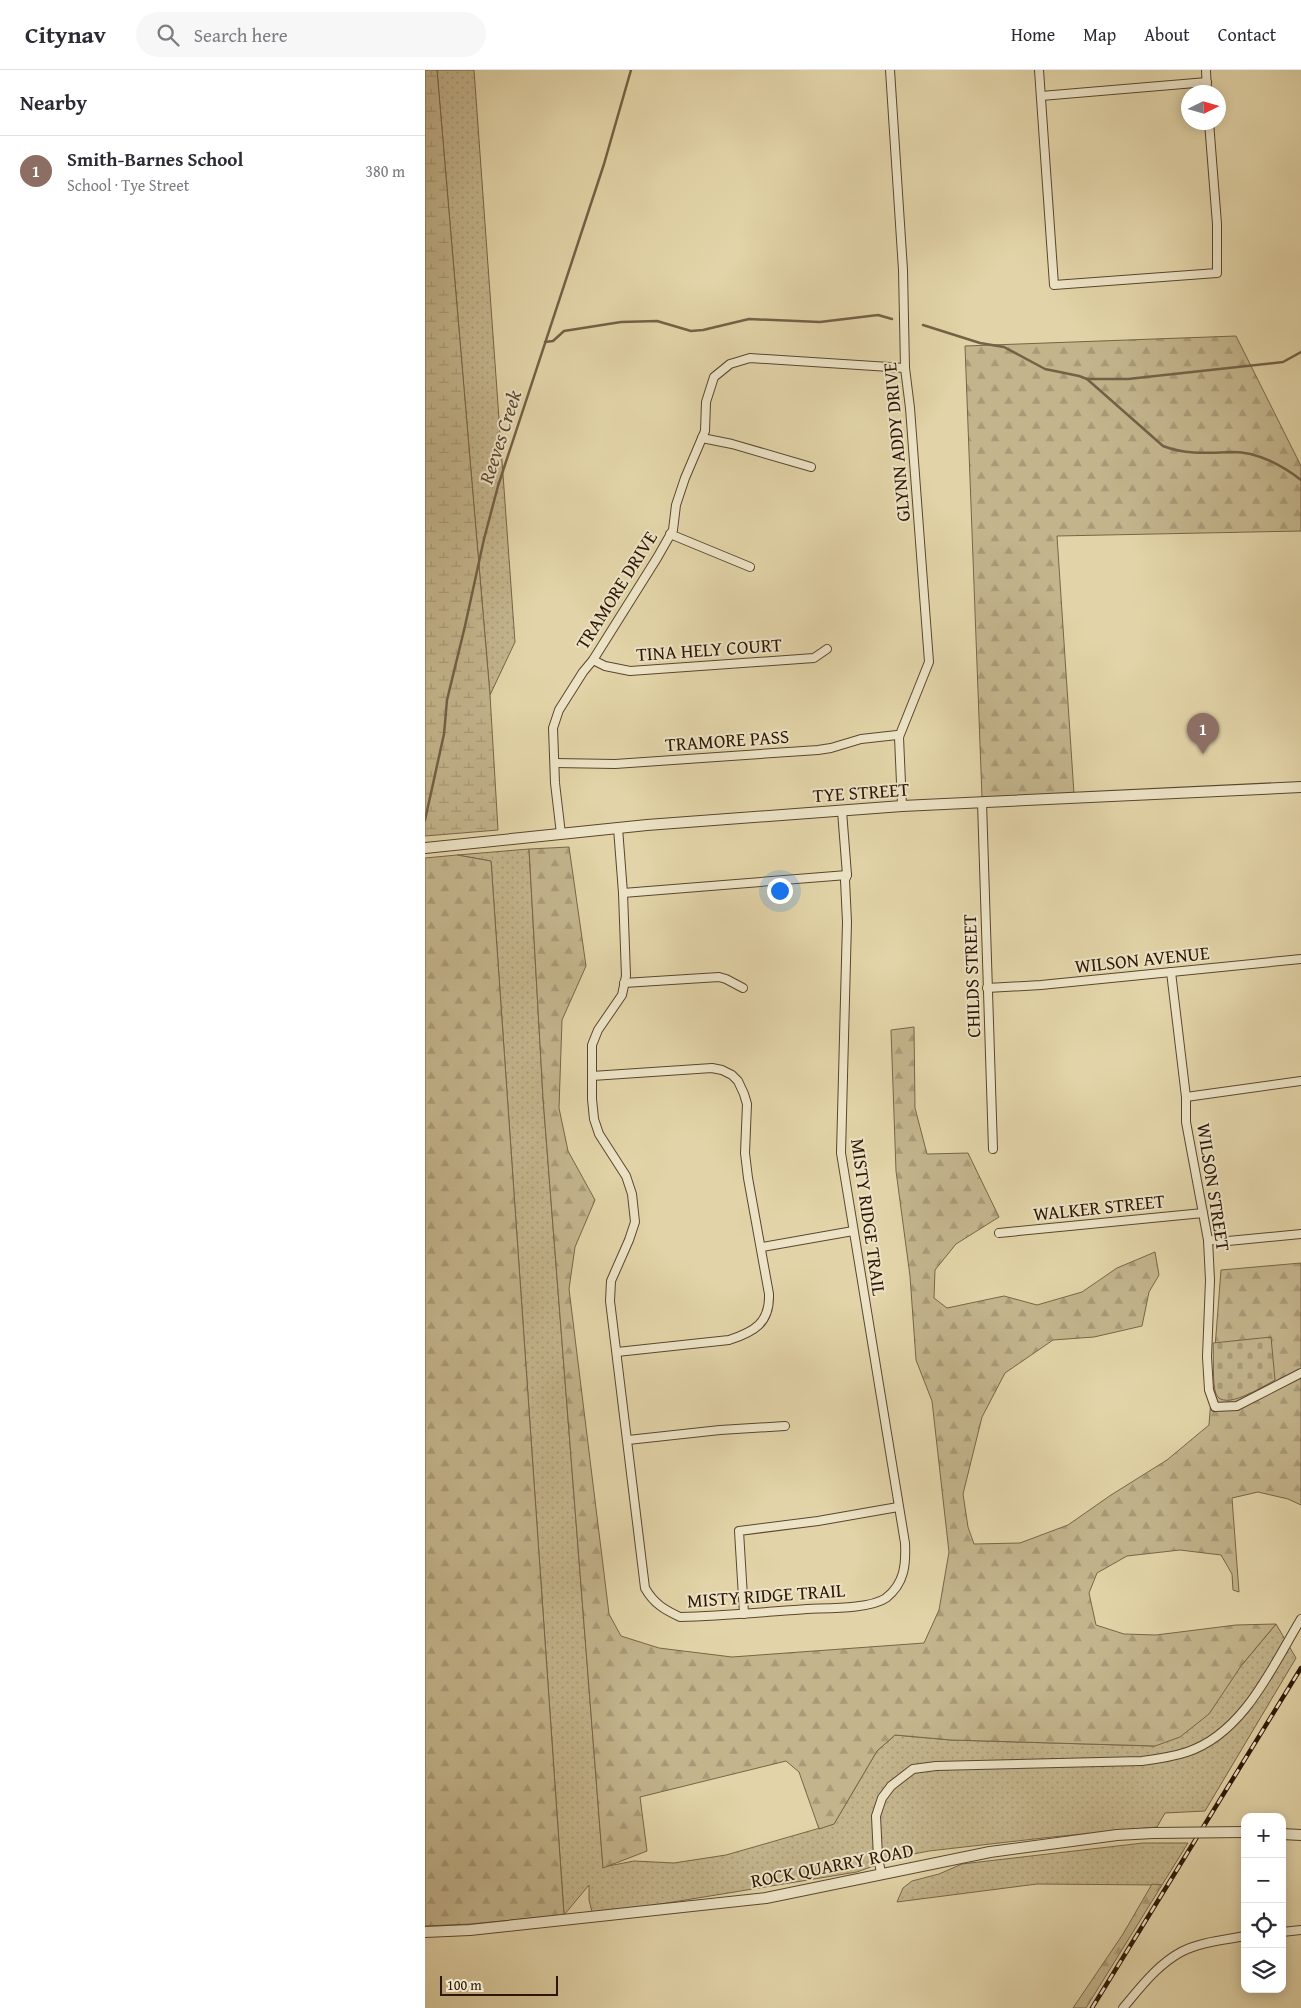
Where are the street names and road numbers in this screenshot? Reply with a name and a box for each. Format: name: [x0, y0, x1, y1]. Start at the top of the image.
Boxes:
street label: GLYNN ADDY DRIVE: [875, 361, 917, 523]
street label: TRAMORE DRIVE: [568, 525, 664, 655]
street label: TINA HELY COURT: [635, 630, 783, 668]
street label: TRAMORE PASS: [664, 722, 790, 758]
street label: TYE STREET: [812, 775, 910, 809]
street label: CHILDS STREET: [955, 913, 987, 1038]
street label: WILSON AVENUE: [1073, 938, 1211, 980]
street label: WILSON STREET: [1190, 1121, 1238, 1253]
street label: MISTY RIDGE TRAIL: [844, 1137, 894, 1297]
street label: WALKER STREET: [1032, 1186, 1167, 1228]
street label: MISTY RIDGE TRAIL: [686, 1576, 846, 1614]
street label: ROCK QUARRY ROAD: [748, 1835, 916, 1895]

